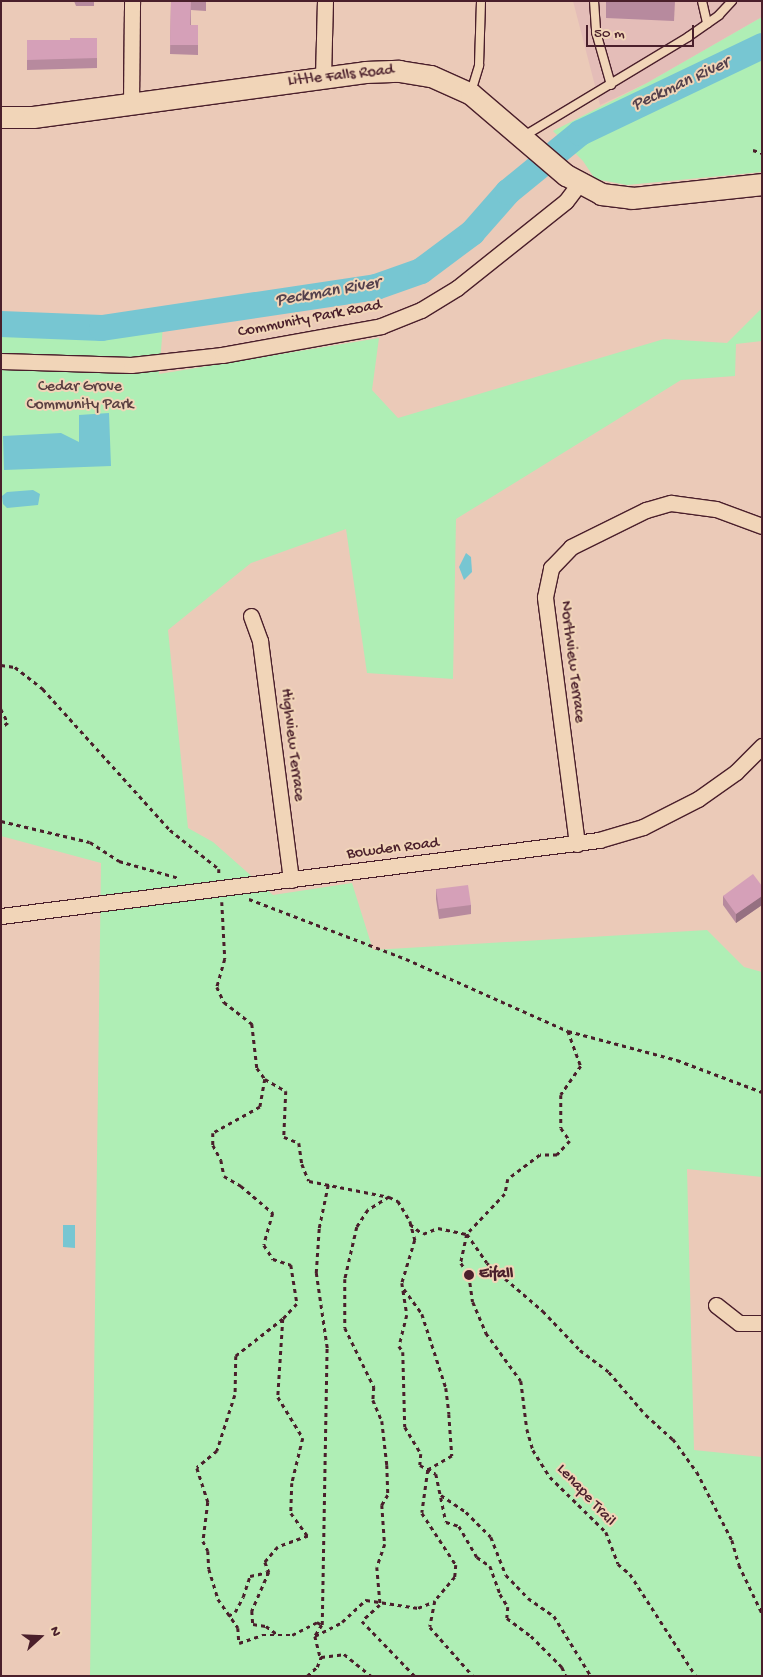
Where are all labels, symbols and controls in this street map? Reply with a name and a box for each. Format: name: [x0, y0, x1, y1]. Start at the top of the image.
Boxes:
scale bar: [588, 15, 696, 47]
text: 50 m: [594, 25, 625, 43]
water label: Peckman River: [628, 53, 734, 117]
street label: Little Falls Road: [287, 62, 395, 92]
water label: Peckman River: [274, 273, 382, 313]
street label: Community Park Road: [237, 297, 383, 343]
park label: Cedar Grove Community Park: [27, 378, 133, 416]
street label: Northview Terrace: [554, 600, 588, 724]
street label: Highview Terrace: [275, 687, 307, 803]
street label: Bowden Road: [346, 835, 440, 865]
place label: Eifall: [479, 1265, 513, 1285]
marker: Eifall: [463, 1269, 475, 1281]
street label: Lenape Trail: [551, 1461, 619, 1531]
north arrow: [15, 1612, 65, 1662]
text: N: [45, 1624, 64, 1639]

